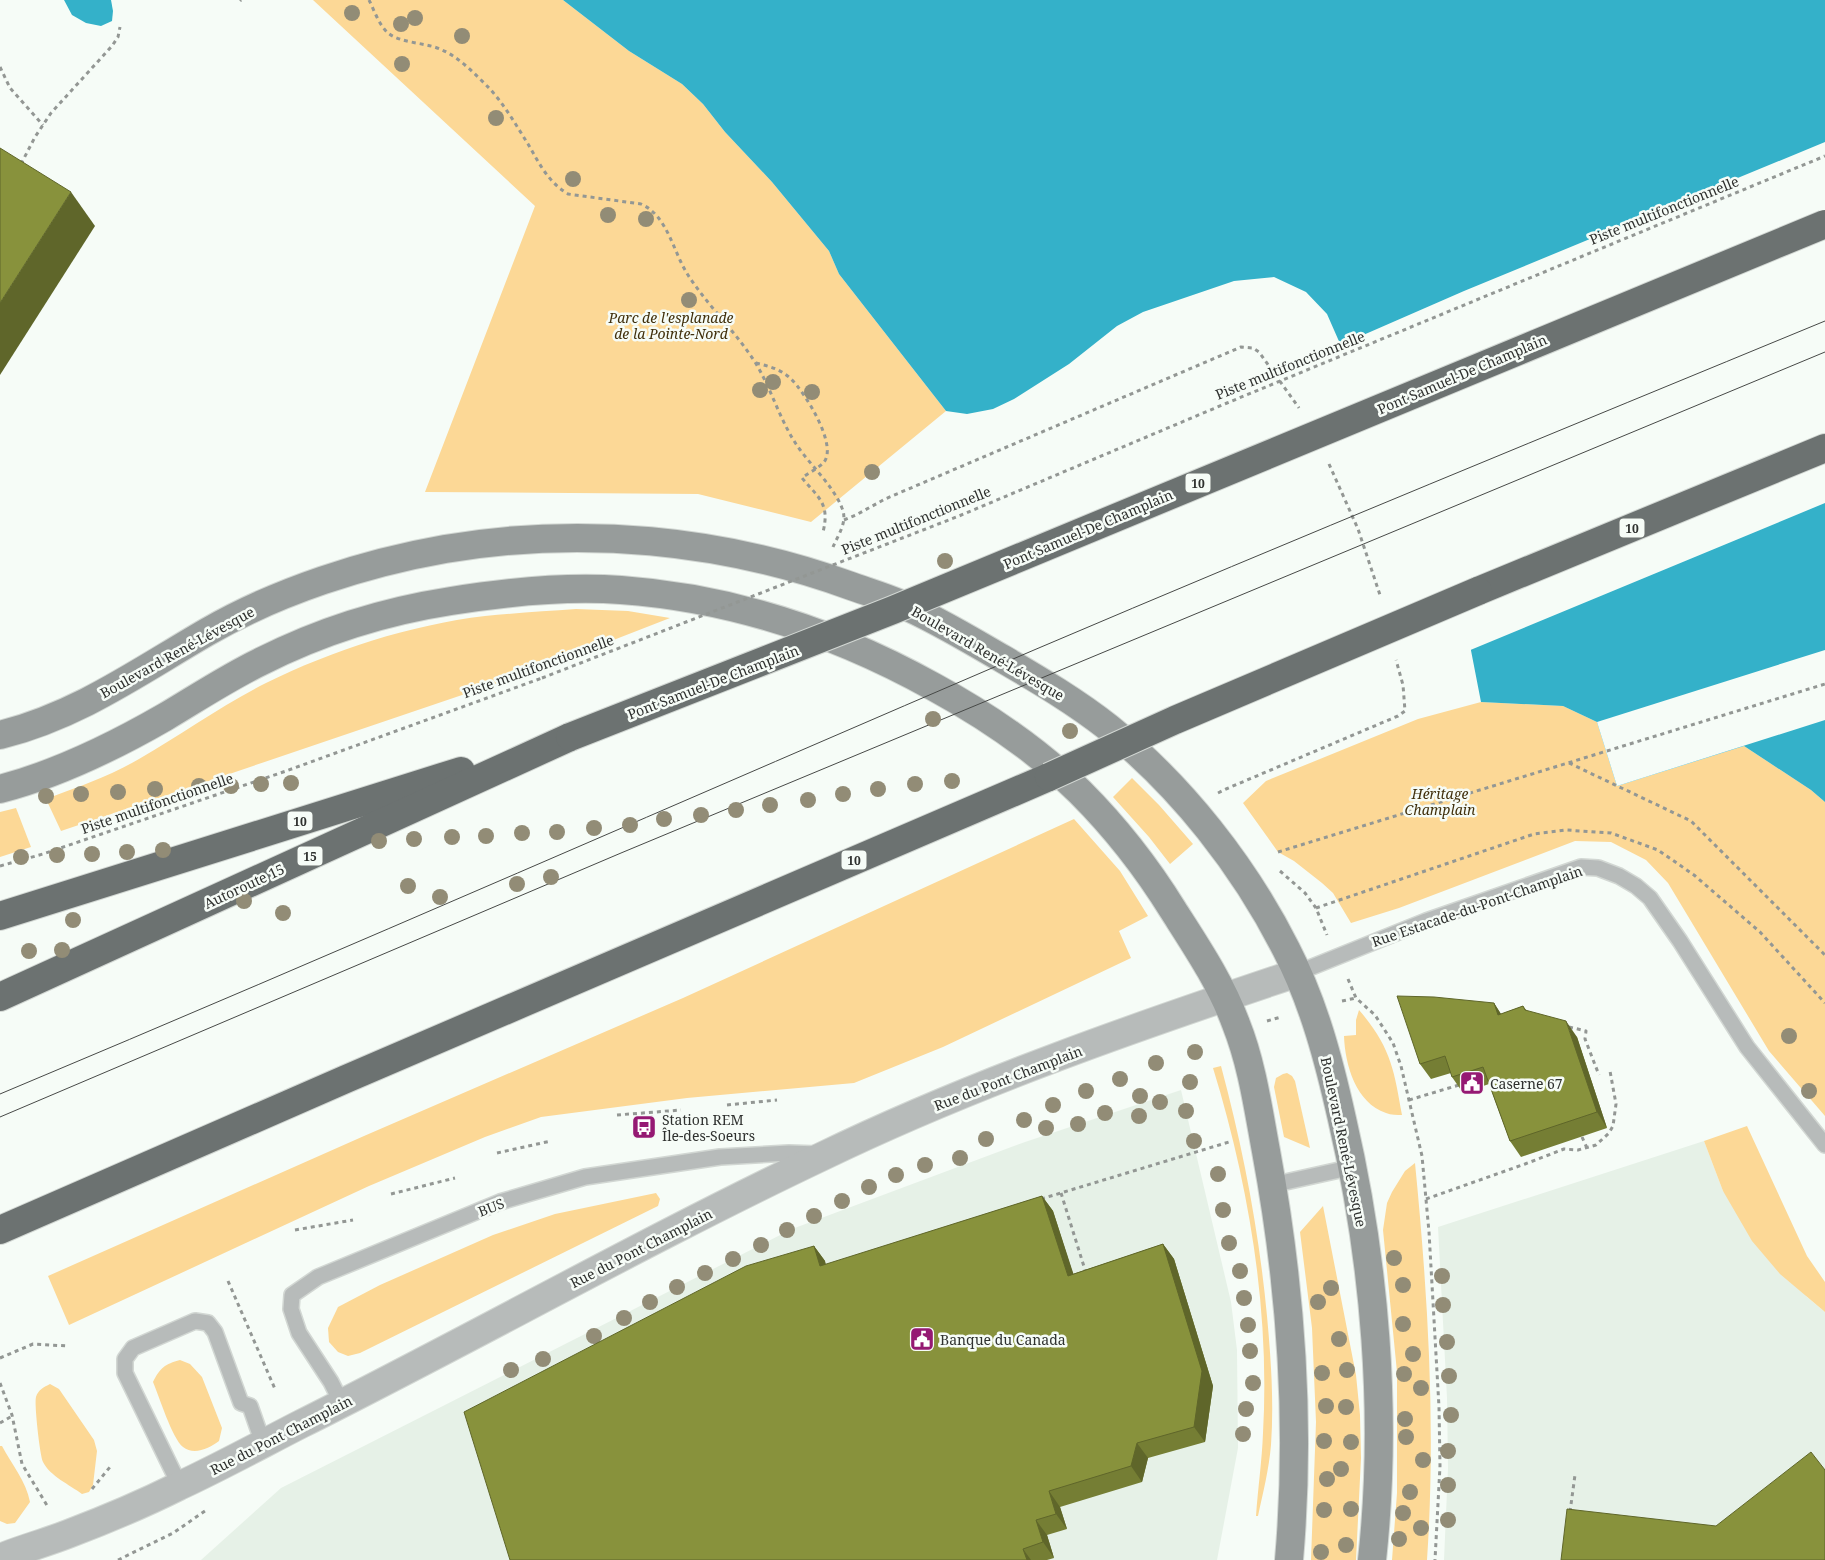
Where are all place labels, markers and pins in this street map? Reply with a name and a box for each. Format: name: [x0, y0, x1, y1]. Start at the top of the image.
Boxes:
public building icon: Caserne 67: [1459, 1070, 1485, 1096]
place label: Caserne 67: [1490, 1074, 1563, 1093]
place label: Station REM Île-des-Soeurs: [662, 1110, 755, 1145]
bus stop icon: Station REM Île-des-Soeurs: [631, 1114, 657, 1140]
public building icon: Banque du Canada: [909, 1326, 935, 1352]
place label: Banque du Canada: [940, 1330, 1066, 1349]

